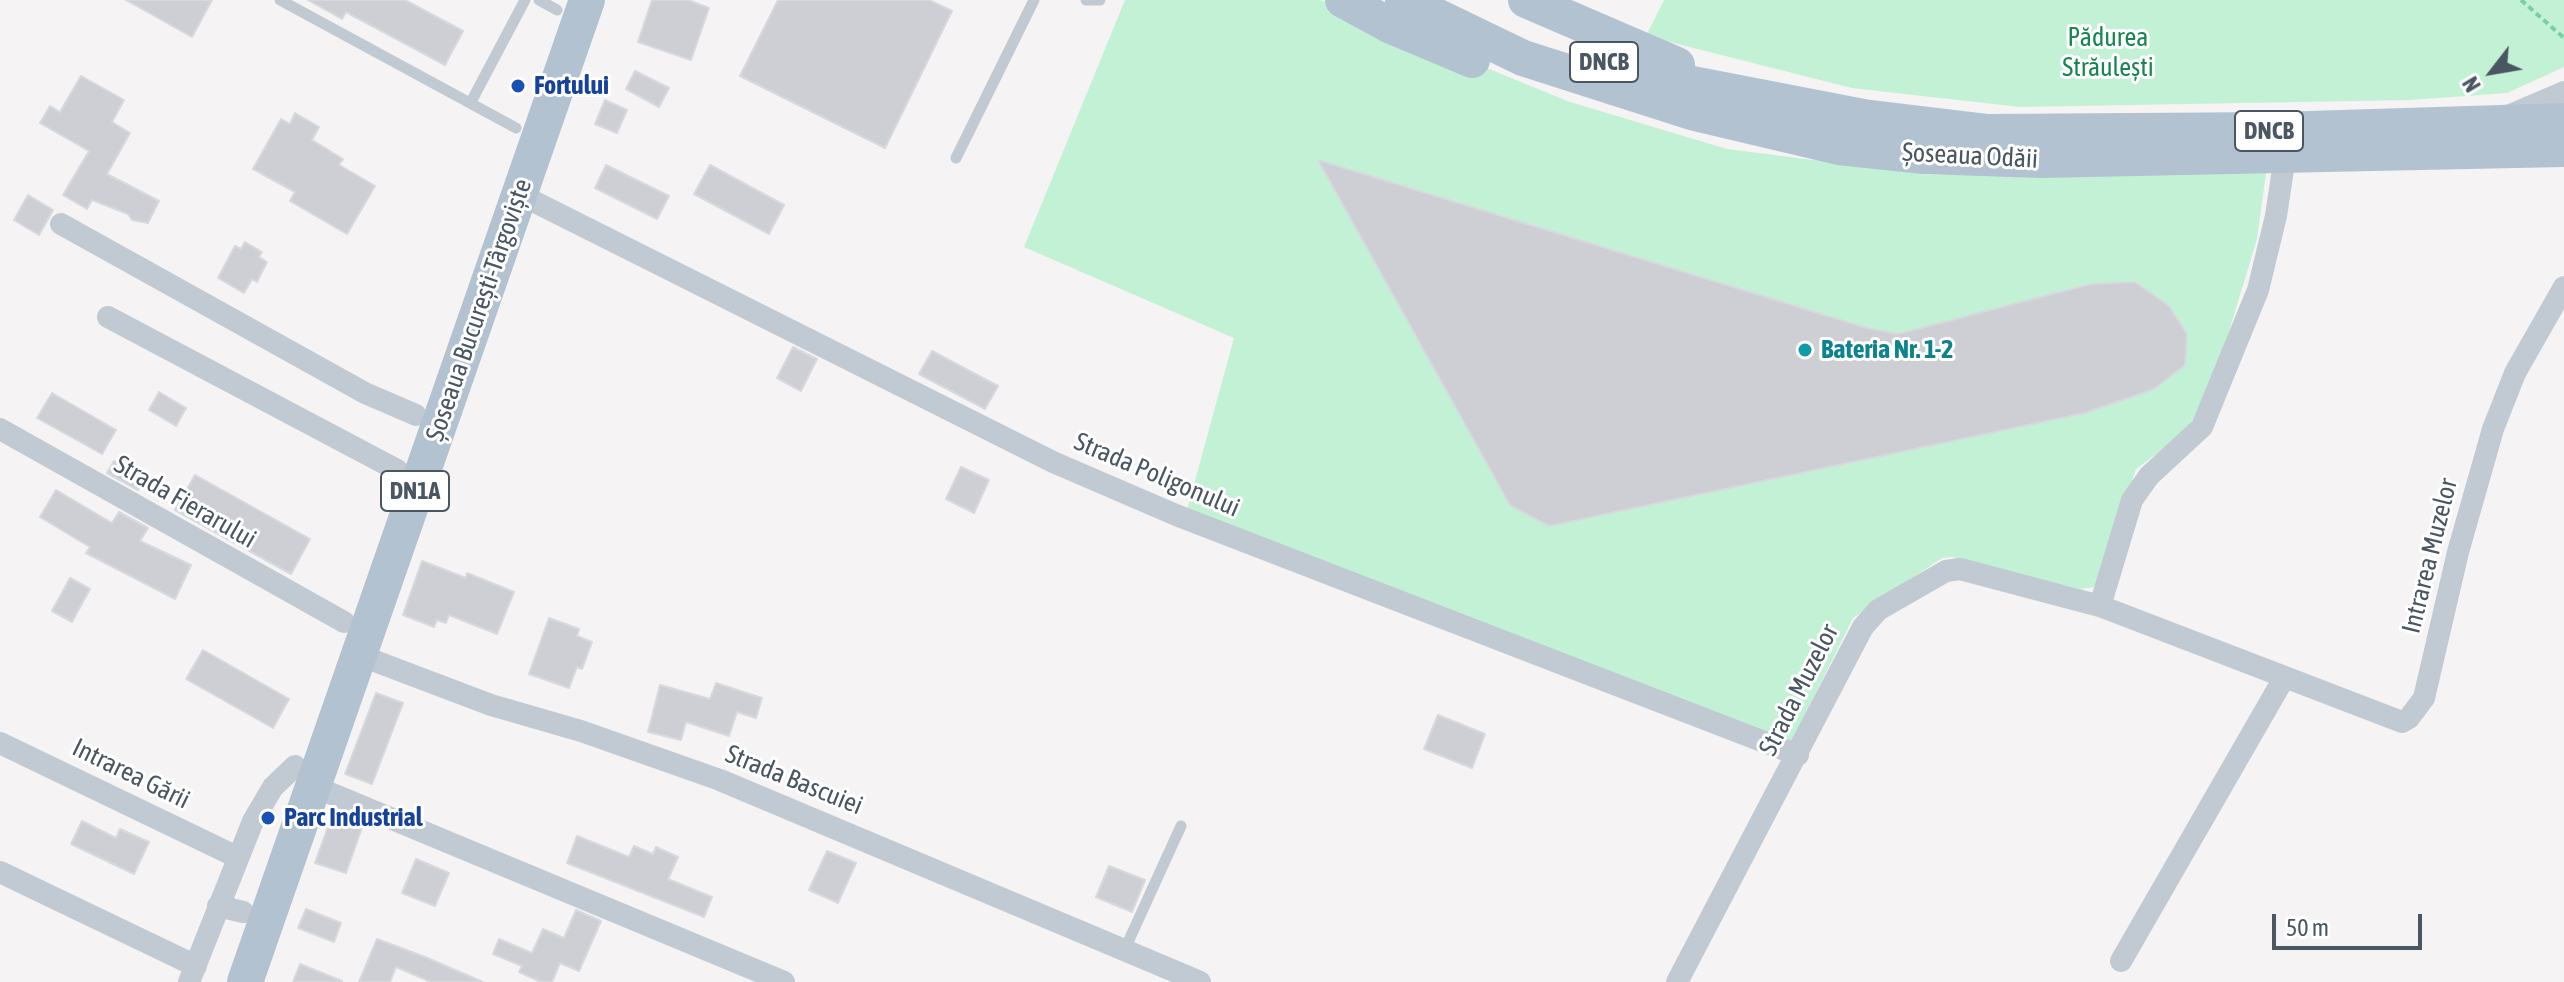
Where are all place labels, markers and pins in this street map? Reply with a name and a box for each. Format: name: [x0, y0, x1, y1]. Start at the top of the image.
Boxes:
place label: Fortului: [534, 70, 609, 102]
marker: Fortului: [509, 77, 527, 95]
place label: Bateria Nr. 1-2: [1821, 334, 1954, 366]
marker: Bateria Nr. 1-2: [1796, 341, 1814, 359]
place label: Parc Industrial: [284, 802, 423, 834]
marker: Parc Industrial: [259, 809, 277, 827]

